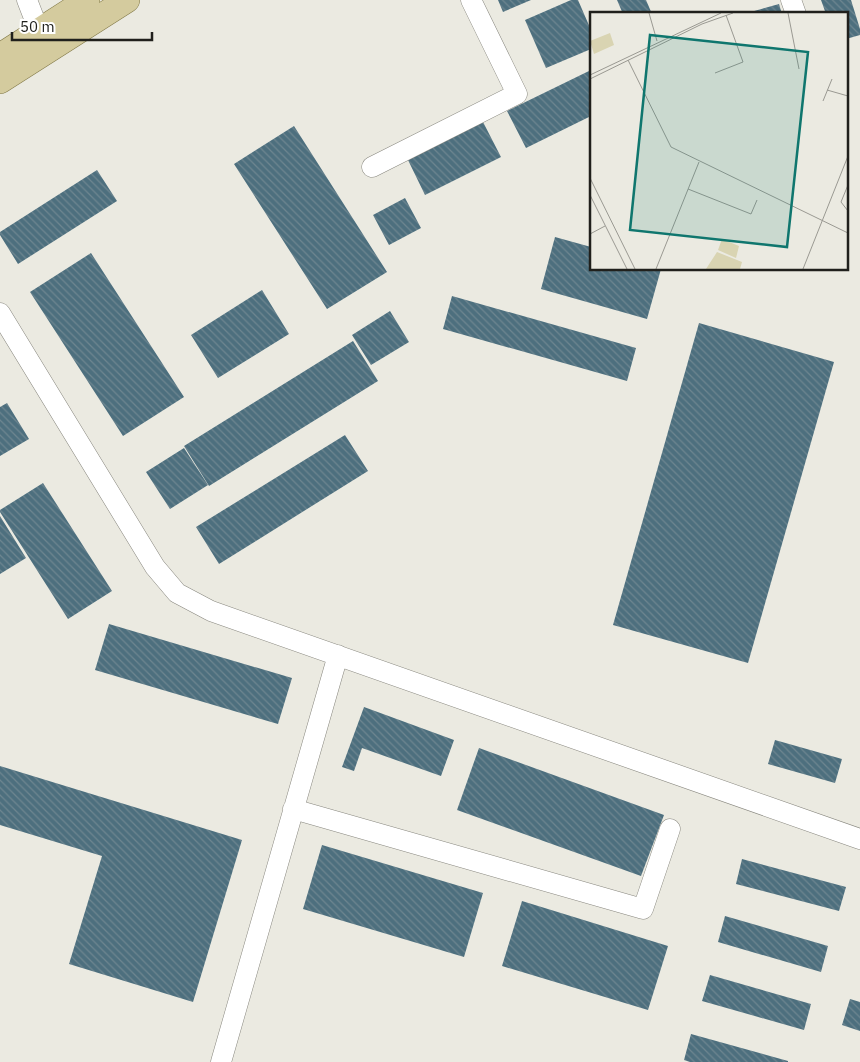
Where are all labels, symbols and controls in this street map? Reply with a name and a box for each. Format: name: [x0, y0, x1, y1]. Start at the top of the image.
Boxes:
scale bar: [12, 10, 152, 42]
inset map: [590, 12, 848, 270]
text: 50 m: [20, 17, 55, 36]

